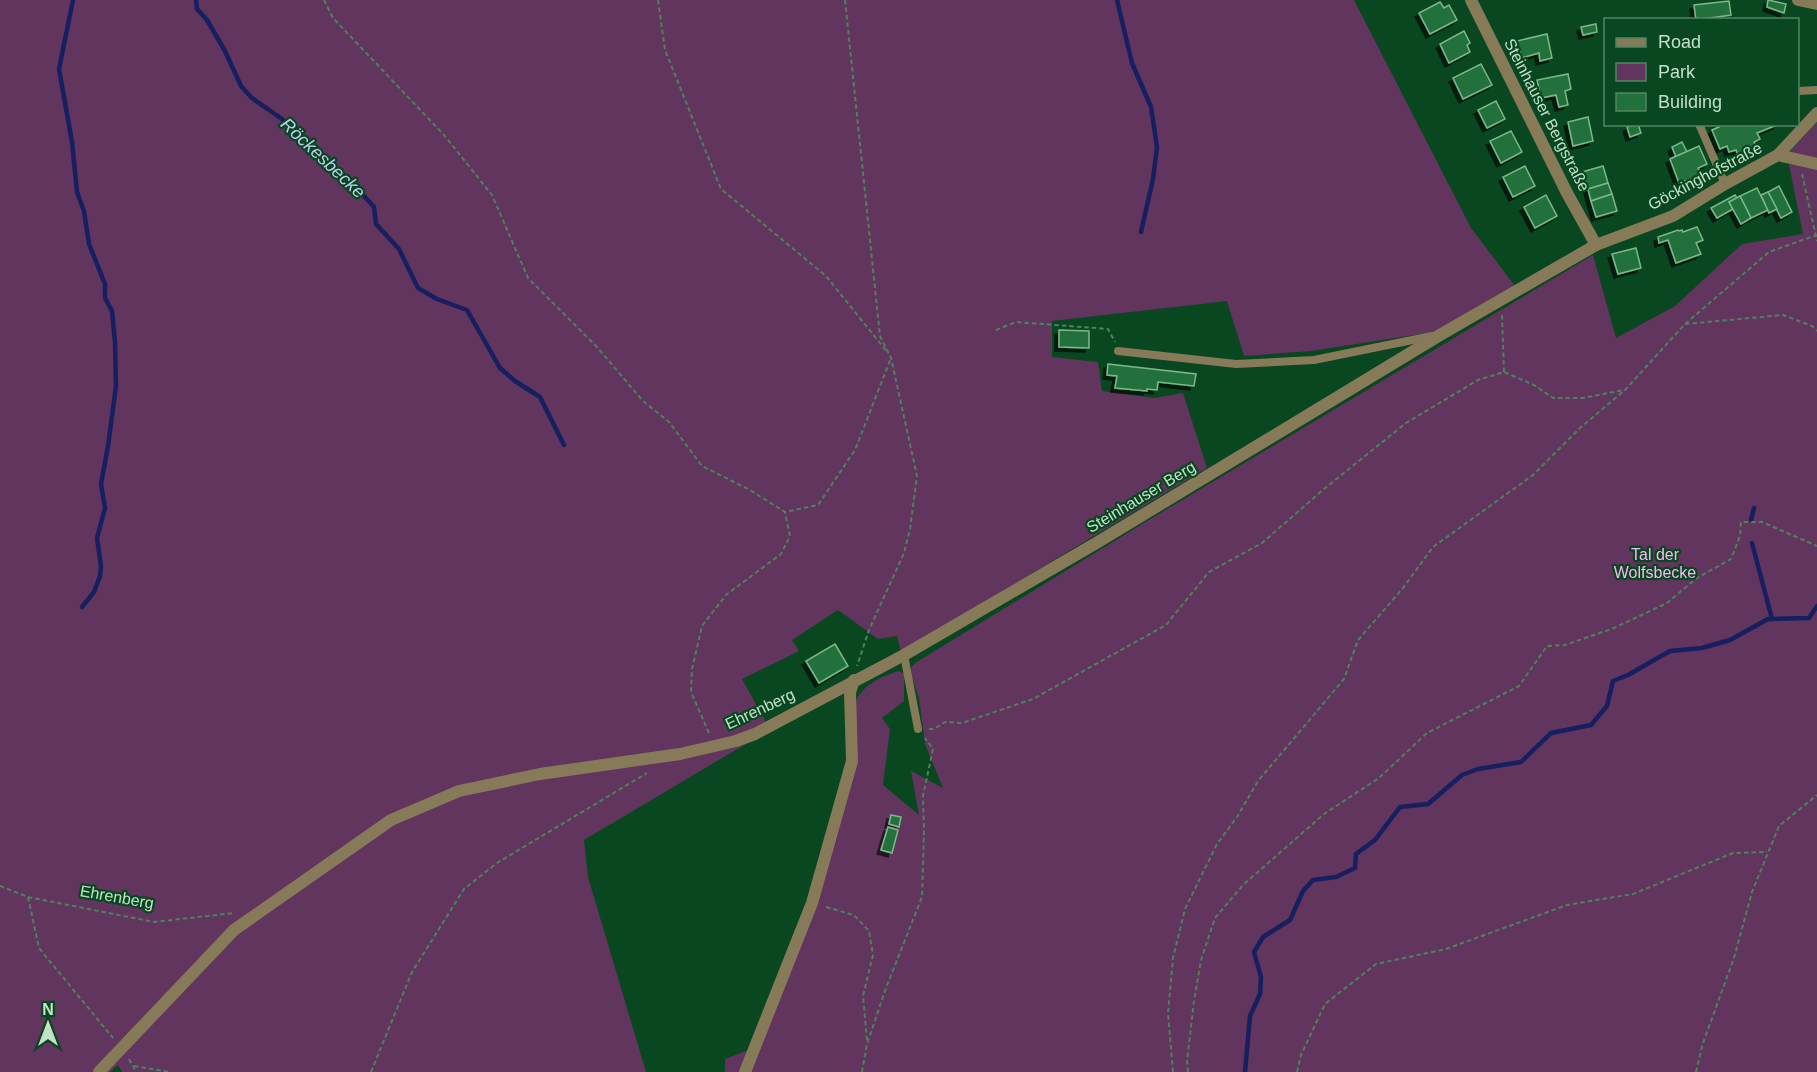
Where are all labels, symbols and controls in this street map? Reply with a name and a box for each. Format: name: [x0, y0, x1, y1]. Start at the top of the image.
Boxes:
legend: [1604, 18, 1799, 126]
text: Road: [1658, 32, 1701, 52]
street label: Steinhauser Bergstraße: [1501, 36, 1593, 194]
text: Park: [1658, 62, 1696, 82]
text: Building: [1658, 92, 1722, 112]
water label: Röckesbecke: [277, 114, 369, 202]
street label: Göckinghofstraße: [1645, 139, 1765, 213]
street label: Steinhauser Berg: [1084, 458, 1198, 536]
park label: Tal der Wolfsbecke: [1614, 546, 1696, 581]
street label: Ehrenberg: [723, 686, 797, 732]
street label: Ehrenberg: [79, 882, 155, 912]
north arrow: [18, 994, 78, 1054]
text: N: [42, 1001, 54, 1018]

